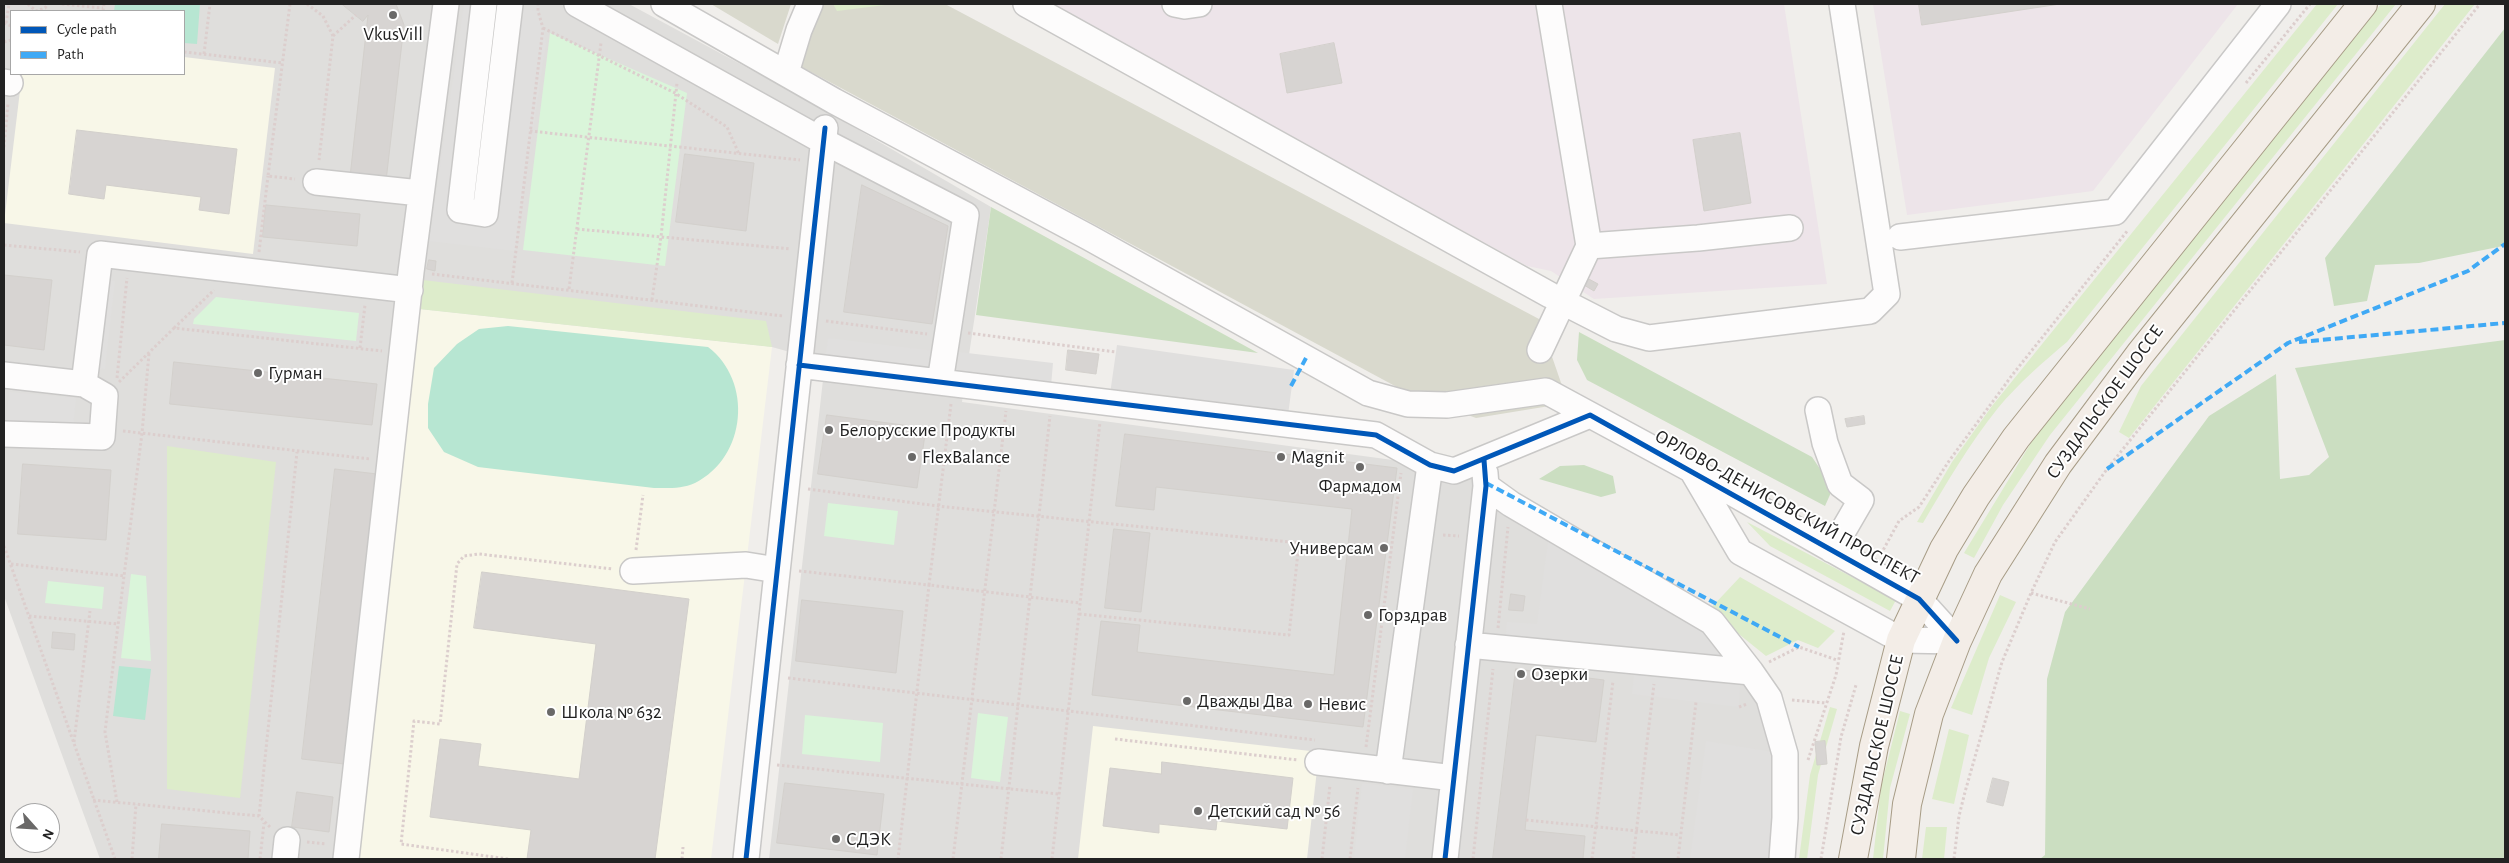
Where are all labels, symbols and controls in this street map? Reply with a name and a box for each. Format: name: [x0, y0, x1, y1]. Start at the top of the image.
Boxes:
marker: VkusVill: [387, 9, 399, 21]
legend: [10, 10, 185, 75]
text: Cycle path: [57, 22, 117, 37]
place label: VkusVill: [363, 23, 423, 45]
text: Path: [57, 47, 84, 62]
street label: СУЗДАЛЬСКОЕ ШОССЕ: [2041, 320, 2169, 484]
place label: Гурман: [268, 362, 323, 384]
marker: Гурман: [252, 367, 264, 379]
place label: Белорусские Продукты: [839, 419, 1016, 441]
marker: Белорусские Продукты: [823, 424, 835, 436]
street label: ОРЛОВО-ДЕНИСОВСКИЙ ПРОСПЕКТ: [1651, 425, 1923, 589]
place label: FlexBalance: [922, 446, 1010, 468]
place label: Magnit: [1291, 446, 1344, 468]
marker: FlexBalance: [906, 451, 918, 463]
marker: Magnit: [1275, 451, 1287, 463]
marker: Фармадом: [1354, 461, 1366, 473]
place label: Фармадом: [1319, 475, 1401, 497]
place label: Универсам: [1289, 537, 1374, 559]
marker: Универсам: [1378, 542, 1390, 554]
place label: Горздрав: [1378, 604, 1447, 626]
marker: Горздрав: [1362, 609, 1374, 621]
street label: СУЗДАЛЬСКОЕ ШОССЕ: [1845, 652, 1909, 838]
place label: Озерки: [1531, 663, 1588, 685]
marker: Озерки: [1515, 668, 1527, 680]
place label: Дважды Два: [1197, 690, 1293, 712]
place label: Невис: [1318, 693, 1366, 715]
marker: Дважды Два: [1181, 695, 1193, 707]
marker: Невис: [1302, 698, 1314, 710]
place label: Школа № 632: [561, 701, 662, 723]
marker: Школа № 632: [545, 706, 557, 718]
place label: Детский сад № 56: [1208, 800, 1341, 822]
north arrow: [10, 803, 60, 853]
marker: Детский сад № 56: [1192, 805, 1204, 817]
text: N: [39, 827, 56, 842]
place label: СДЭК: [846, 828, 891, 850]
marker: СДЭК: [830, 833, 842, 845]

